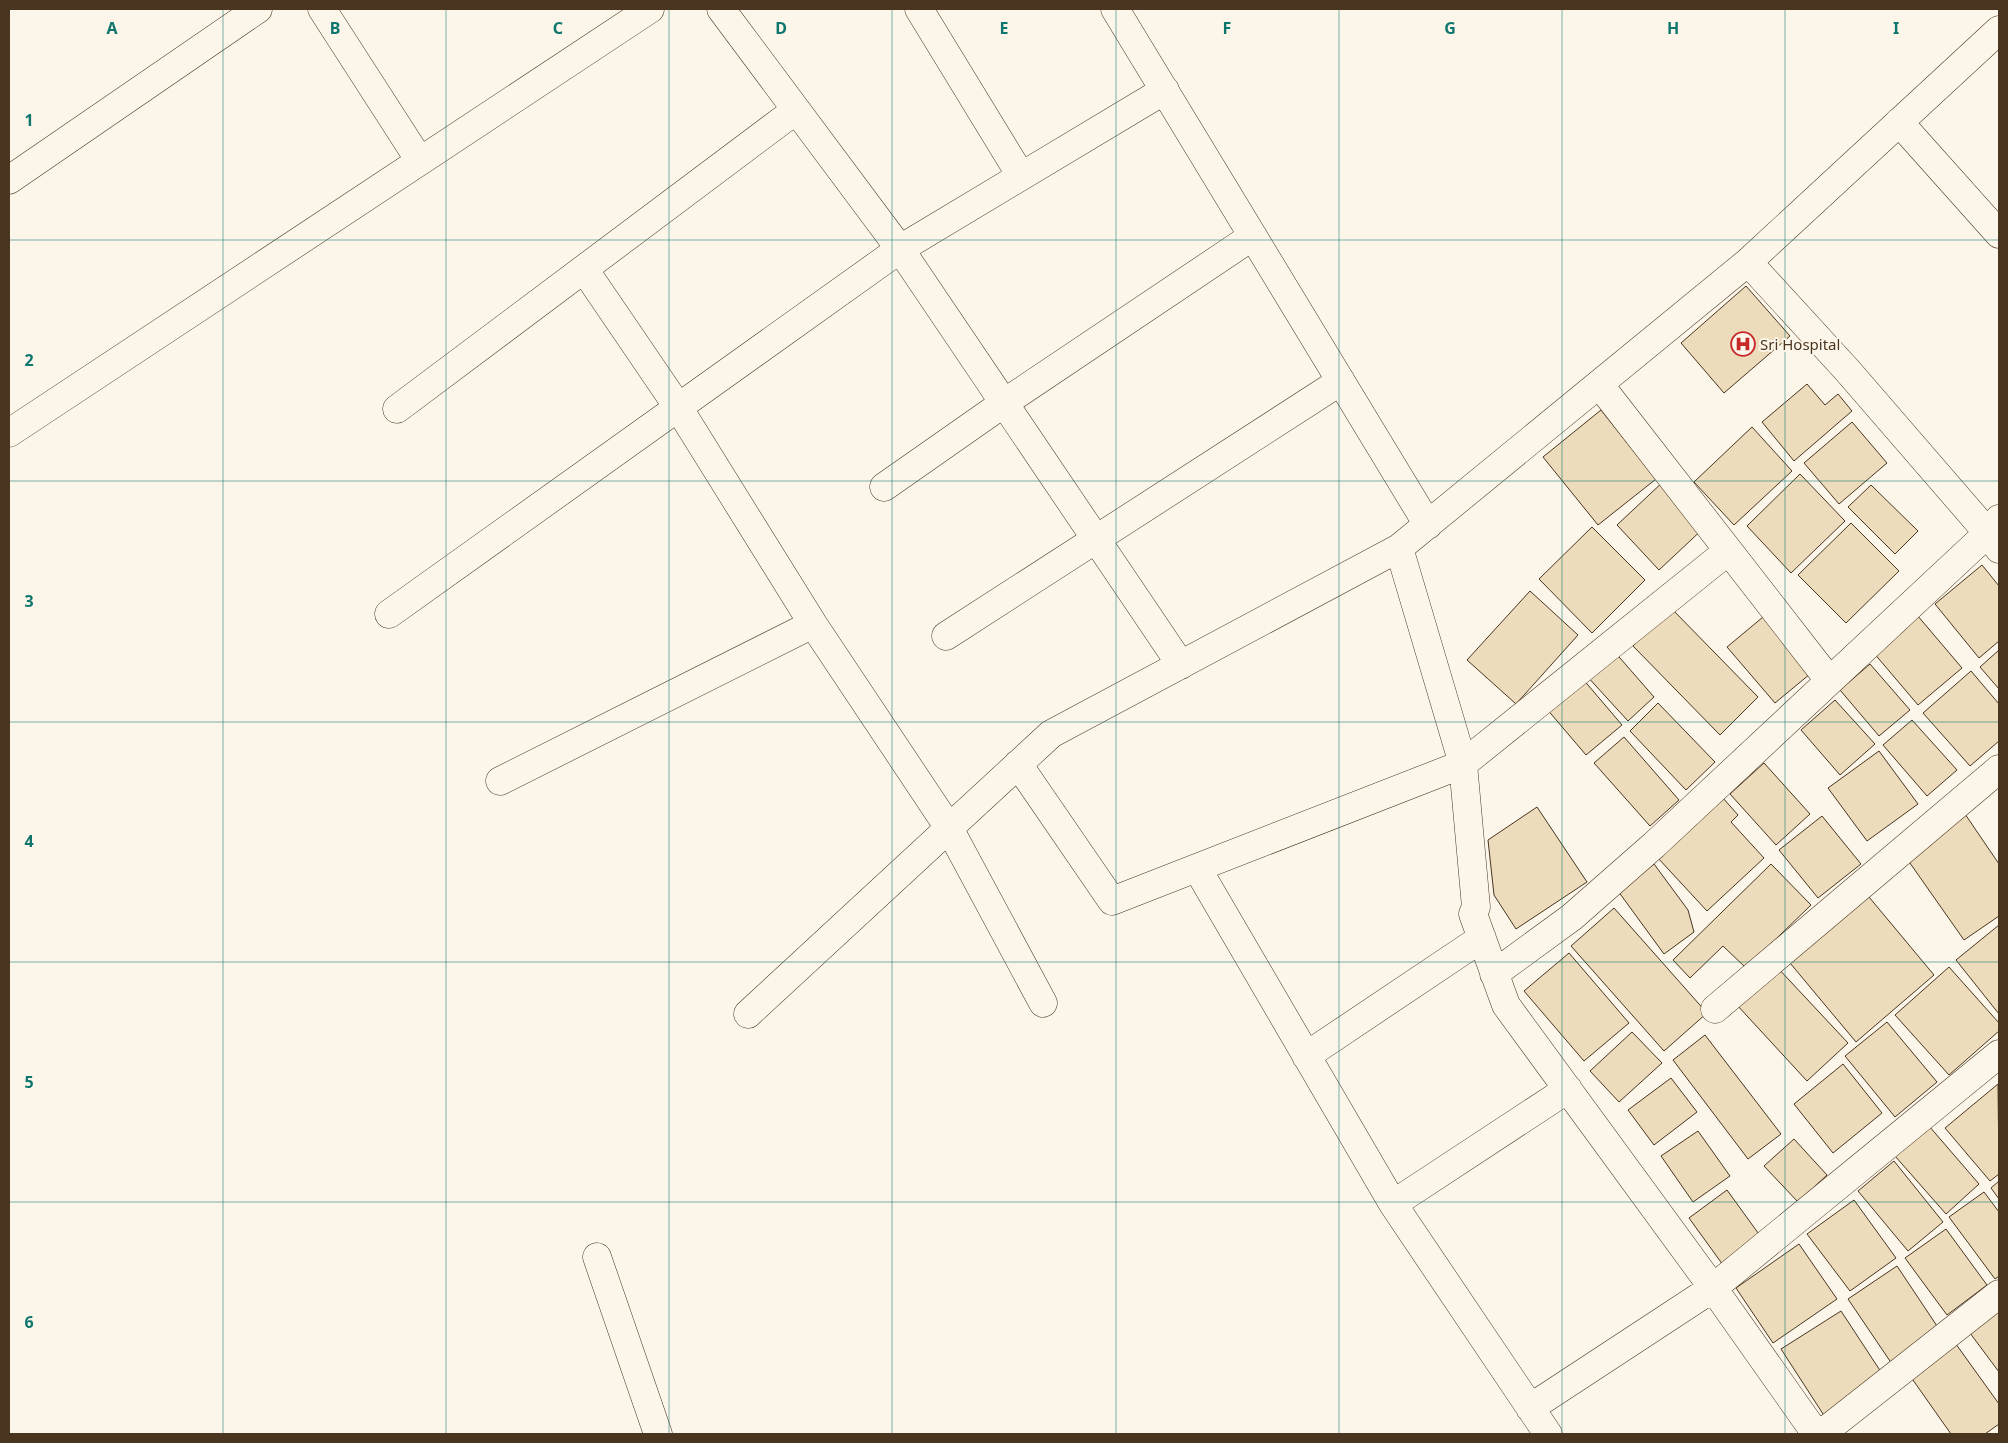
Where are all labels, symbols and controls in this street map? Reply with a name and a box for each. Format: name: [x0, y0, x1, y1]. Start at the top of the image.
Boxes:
text: A: [106, 17, 118, 39]
text: B: [330, 17, 340, 39]
text: C: [553, 17, 563, 39]
text: D: [775, 17, 787, 39]
text: E: [1000, 17, 1009, 39]
text: F: [1223, 17, 1231, 39]
text: G: [1444, 17, 1456, 39]
text: H: [1667, 17, 1679, 39]
text: I: [1893, 17, 1899, 39]
text: 1: [24, 109, 34, 131]
hospital icon: Sri Hospital: [1730, 331, 1756, 357]
place label: Sri Hospital: [1760, 334, 1840, 354]
text: 2: [24, 349, 34, 371]
text: 3: [24, 590, 34, 612]
text: 4: [24, 830, 34, 852]
text: 5: [24, 1071, 34, 1093]
text: 6: [24, 1311, 34, 1333]

